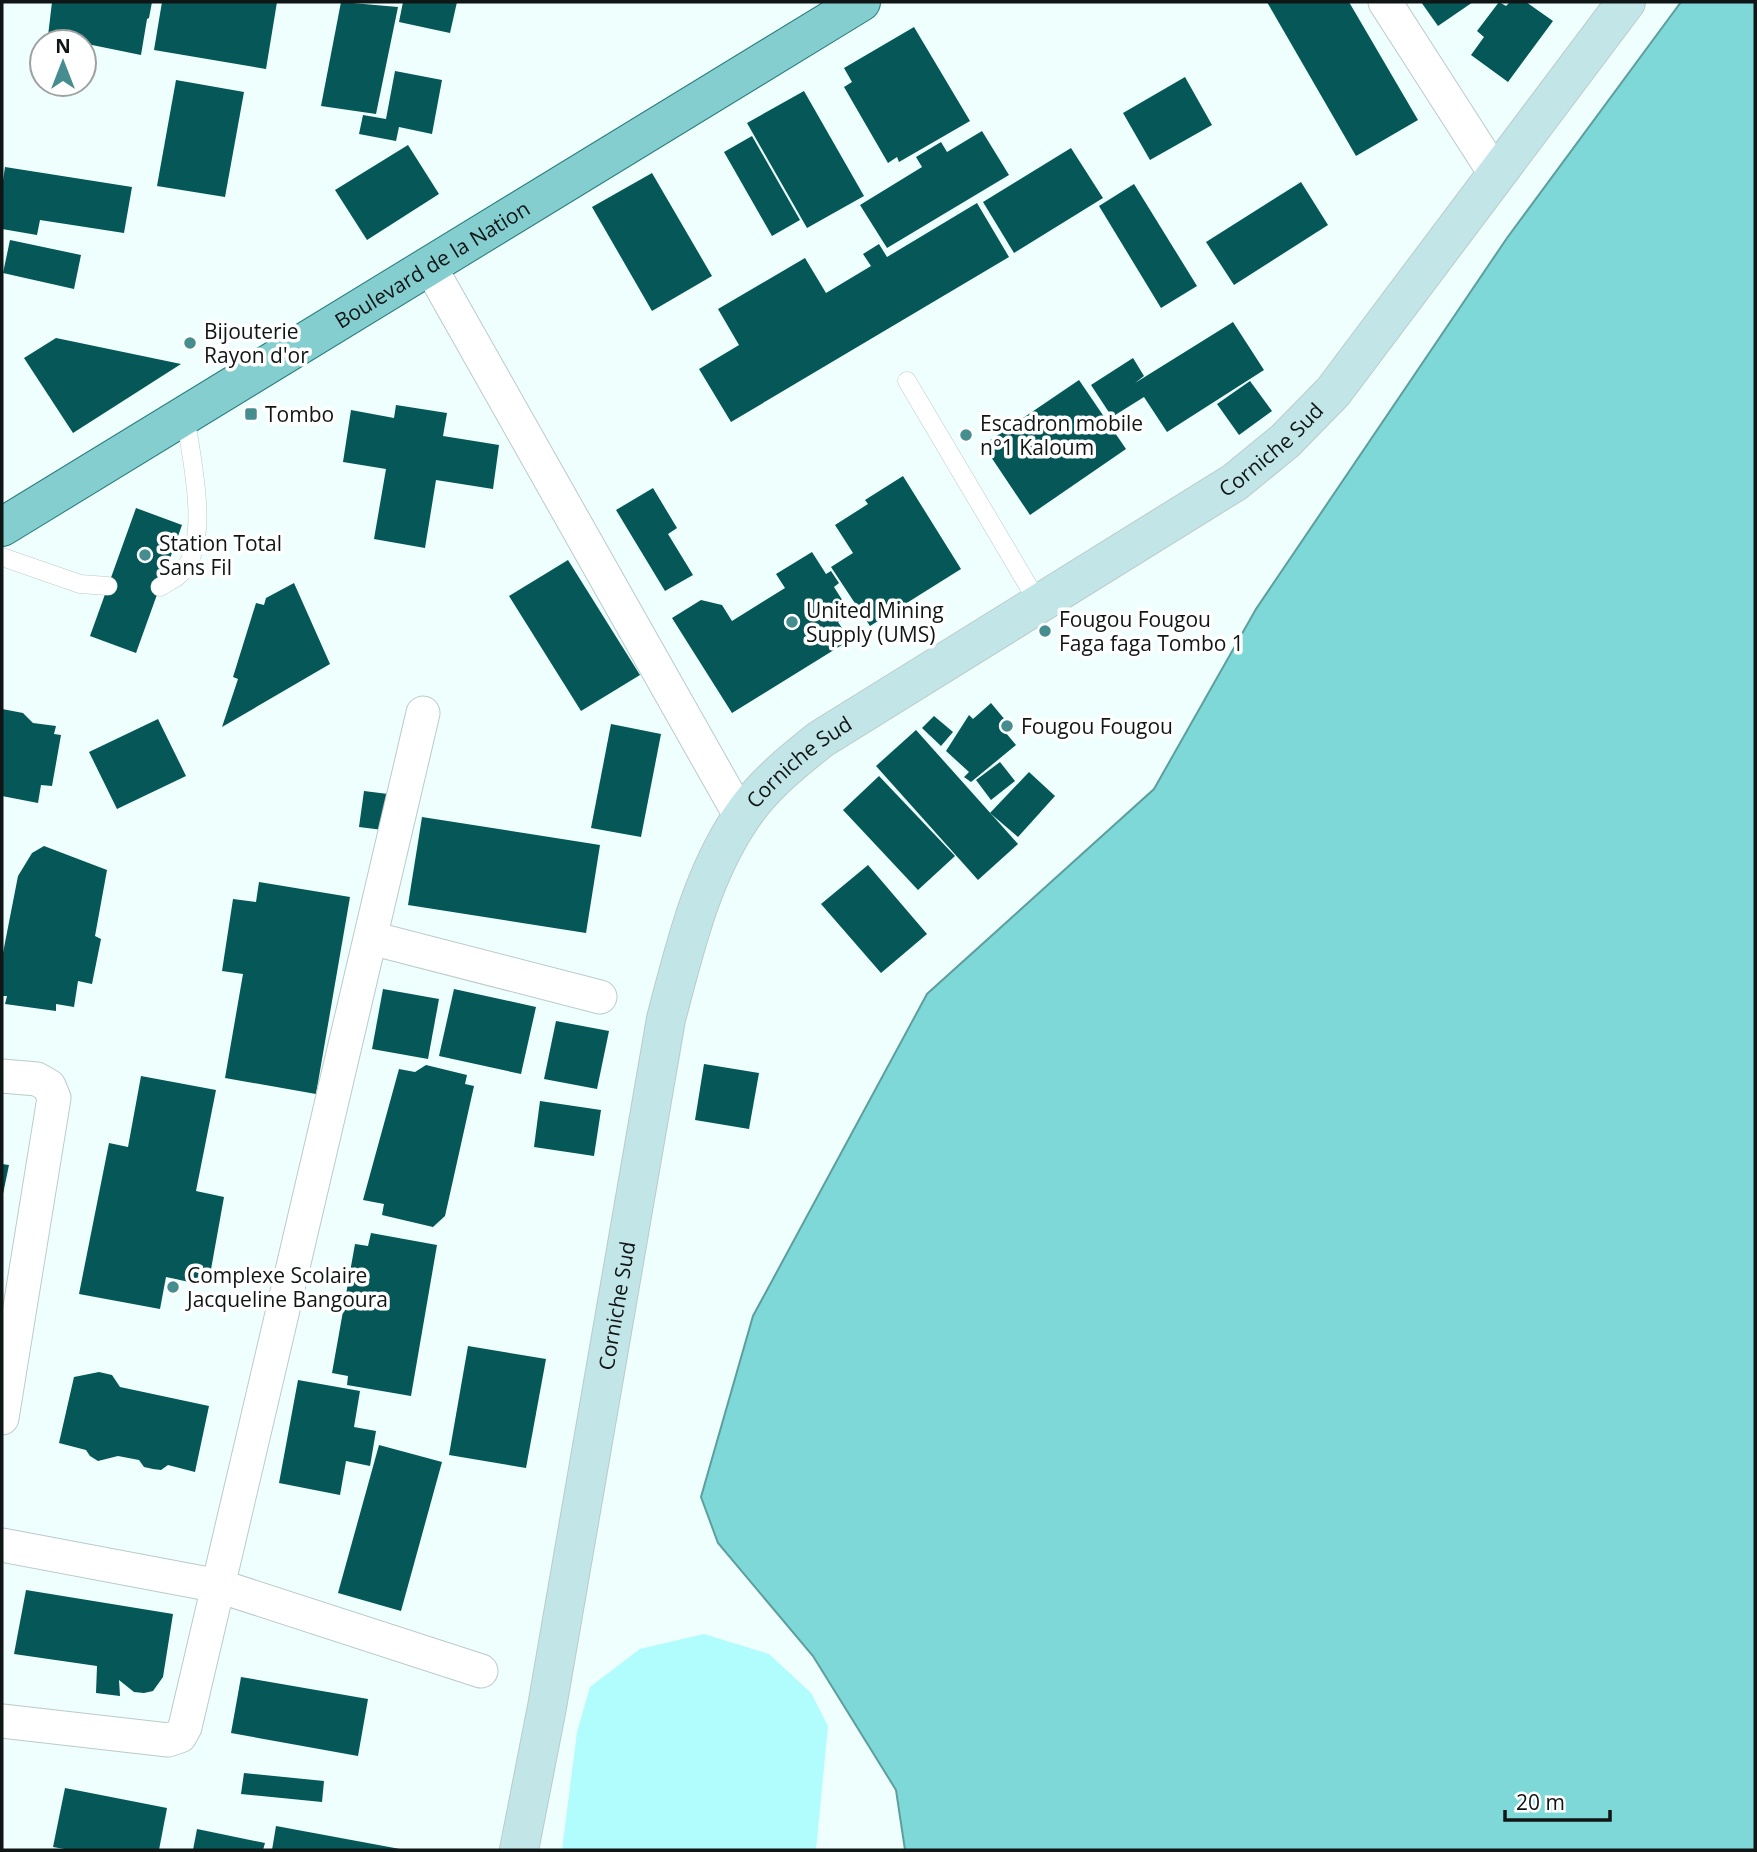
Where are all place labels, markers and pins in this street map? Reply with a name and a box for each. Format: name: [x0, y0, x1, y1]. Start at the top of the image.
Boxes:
place label: Bijouterie Rayon d'or: [204, 317, 309, 369]
marker: Bijouterie Rayon d'or: [182, 335, 198, 351]
place label: Tombo: [265, 400, 334, 428]
marker: Tombo: [243, 406, 259, 422]
place label: Escadron mobile n°1 Kaloum: [980, 409, 1143, 461]
marker: Escadron mobile n°1 Kaloum: [958, 427, 974, 443]
place label: Station Total Sans Fil: [159, 529, 282, 581]
marker: Station Total Sans Fil: [137, 547, 153, 563]
place label: United Mining Supply (UMS): [806, 596, 944, 648]
place label: Fougou Fougou Faga faga Tombo 1: [1059, 605, 1244, 657]
marker: United Mining Supply (UMS): [784, 614, 800, 630]
marker: Fougou Fougou Faga faga Tombo 1: [1037, 623, 1053, 639]
place label: Fougou Fougou: [1021, 712, 1173, 740]
marker: Fougou Fougou: [999, 718, 1015, 734]
place label: Complexe Scolaire Jacqueline Bangoura: [185, 1261, 388, 1313]
marker: Complexe Scolaire Jacqueline Bangoura: [165, 1279, 181, 1295]

